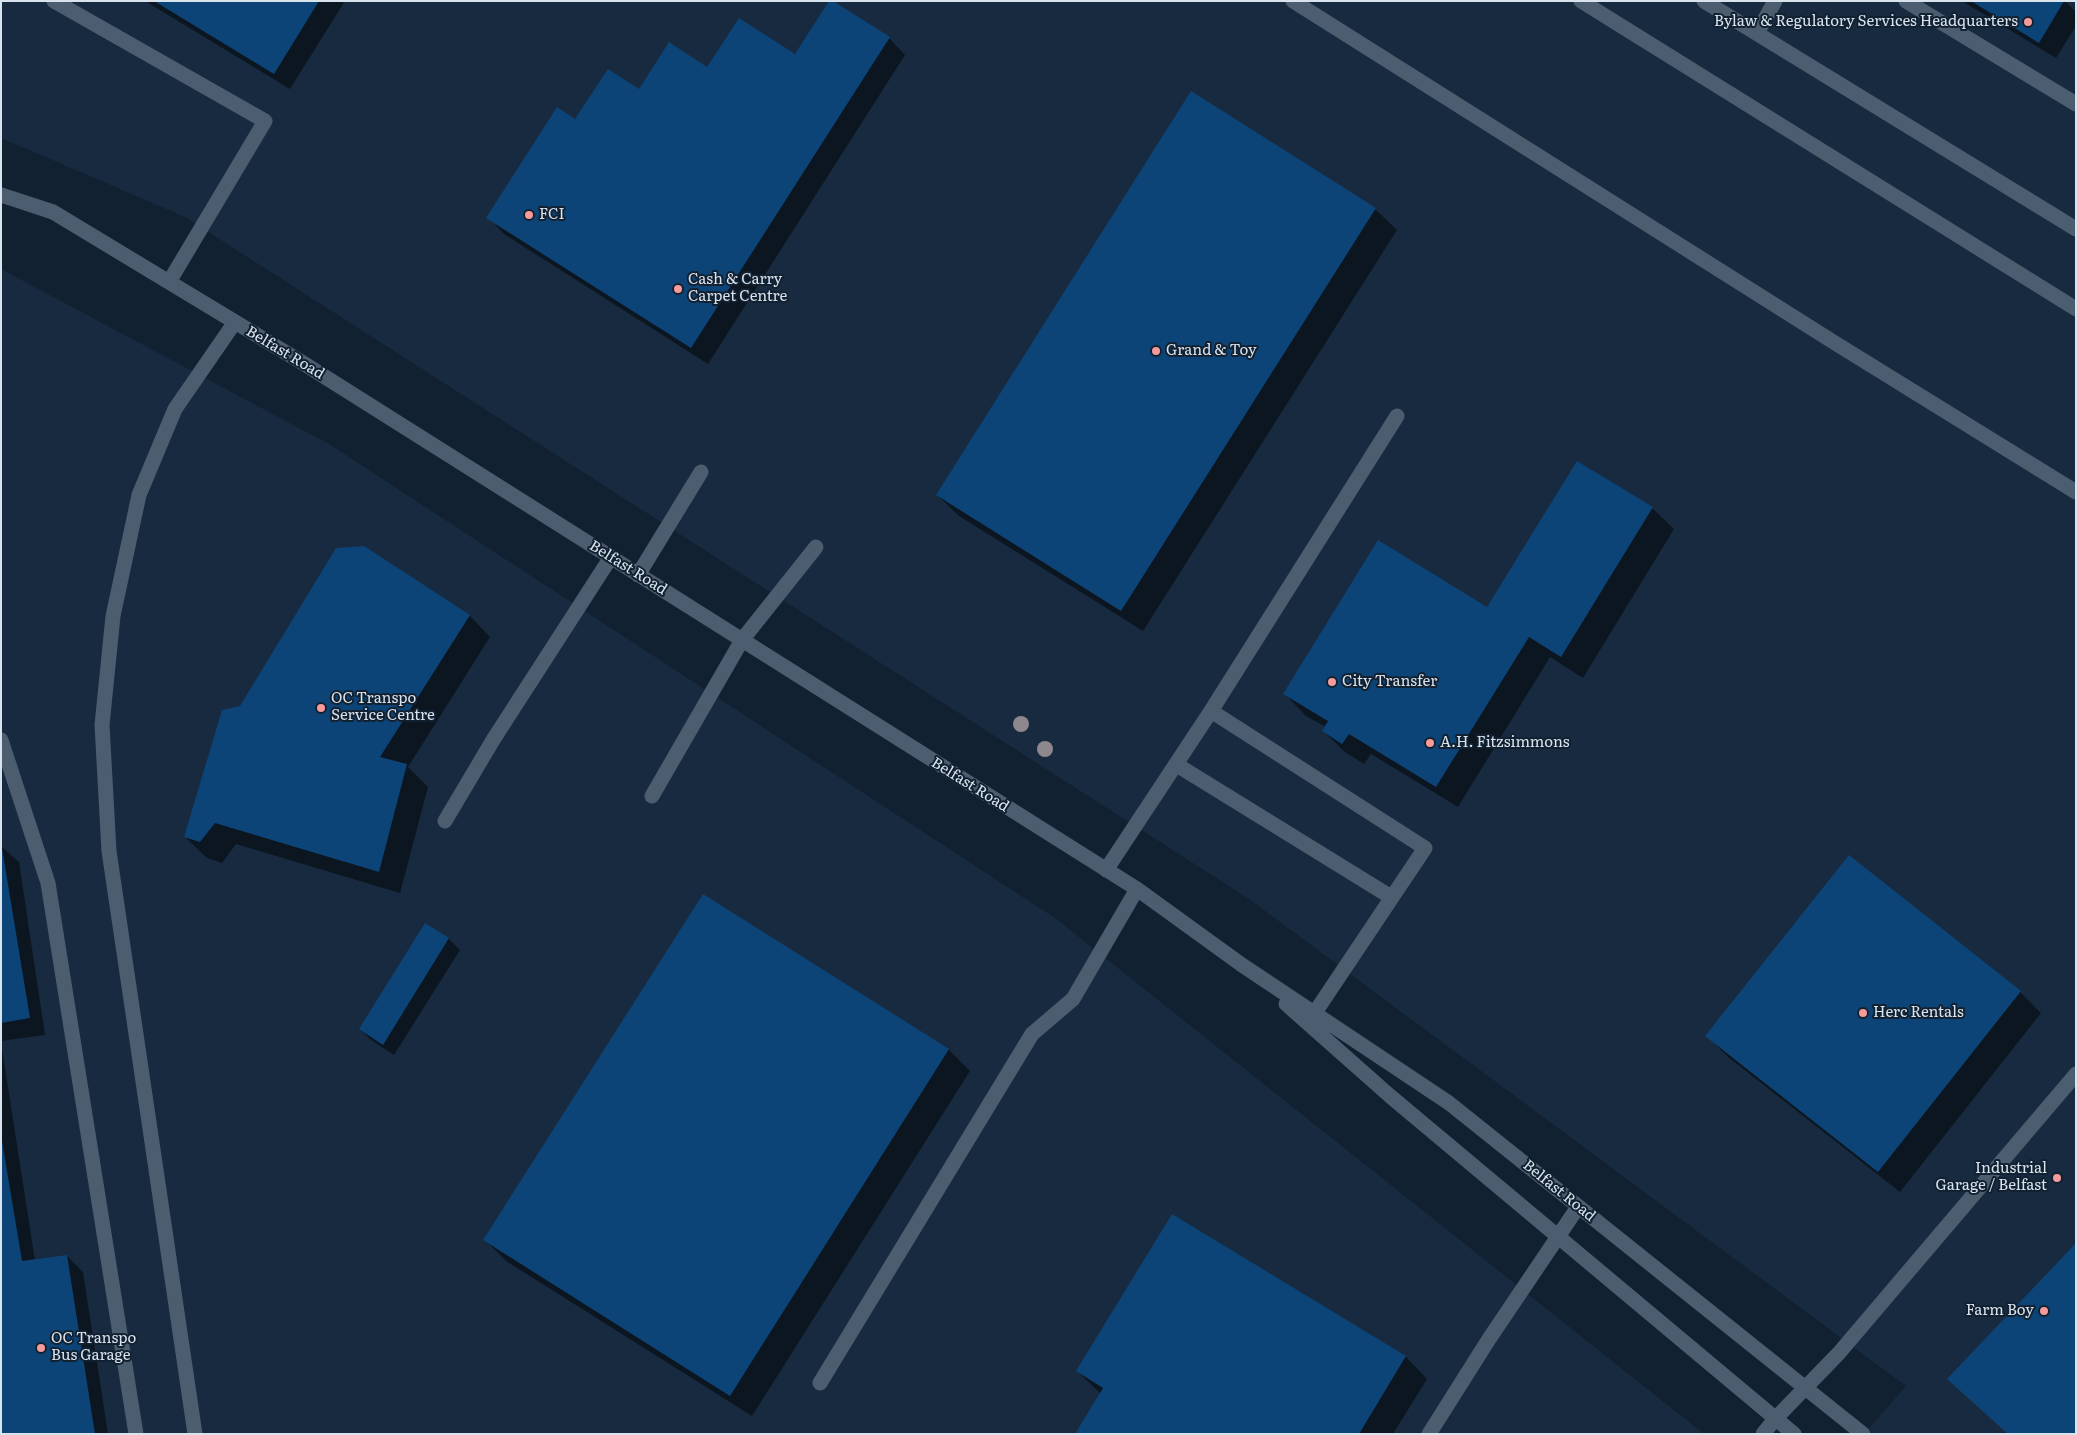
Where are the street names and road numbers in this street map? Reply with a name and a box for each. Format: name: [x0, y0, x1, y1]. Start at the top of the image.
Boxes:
street label: Belfast Road: [243, 323, 327, 383]
street label: Belfast Road: [586, 537, 670, 599]
street label: Belfast Road: [928, 754, 1012, 816]
street label: Belfast Road: [1519, 1156, 1599, 1226]

